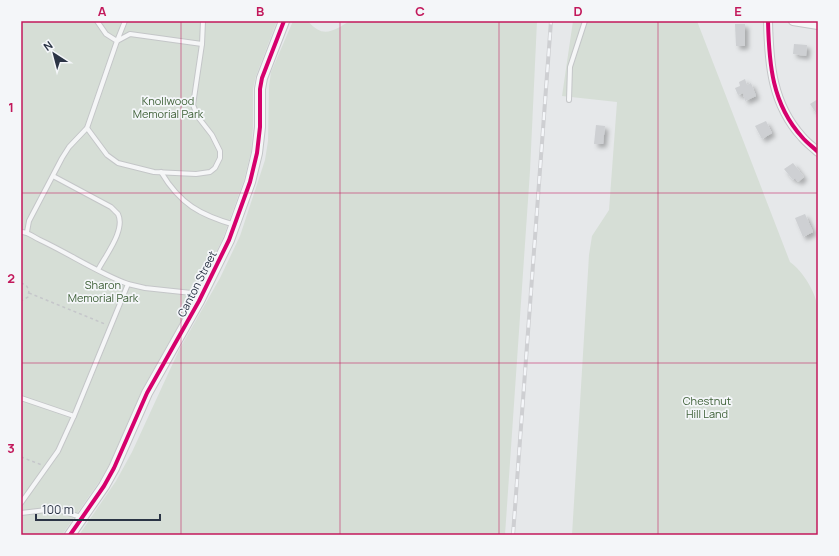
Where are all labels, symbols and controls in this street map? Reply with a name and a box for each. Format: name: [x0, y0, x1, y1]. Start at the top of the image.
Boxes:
text: A: [98, 2, 107, 20]
text: B: [256, 2, 264, 20]
text: C: [415, 2, 425, 20]
text: D: [573, 2, 583, 20]
text: E: [734, 2, 742, 20]
north arrow: [34, 34, 74, 74]
text: N: [40, 37, 56, 54]
park label: Knollwood Memorial Park: [133, 93, 204, 121]
text: 1: [8, 98, 14, 116]
street label: Canton Street: [173, 248, 220, 319]
text: 2: [7, 269, 15, 287]
park label: Sharon Memorial Park: [68, 277, 139, 305]
park label: Chestnut Hill Land: [683, 393, 731, 421]
text: 3: [7, 439, 15, 457]
scale bar: [36, 496, 160, 522]
text: 100 m: [42, 501, 74, 518]

